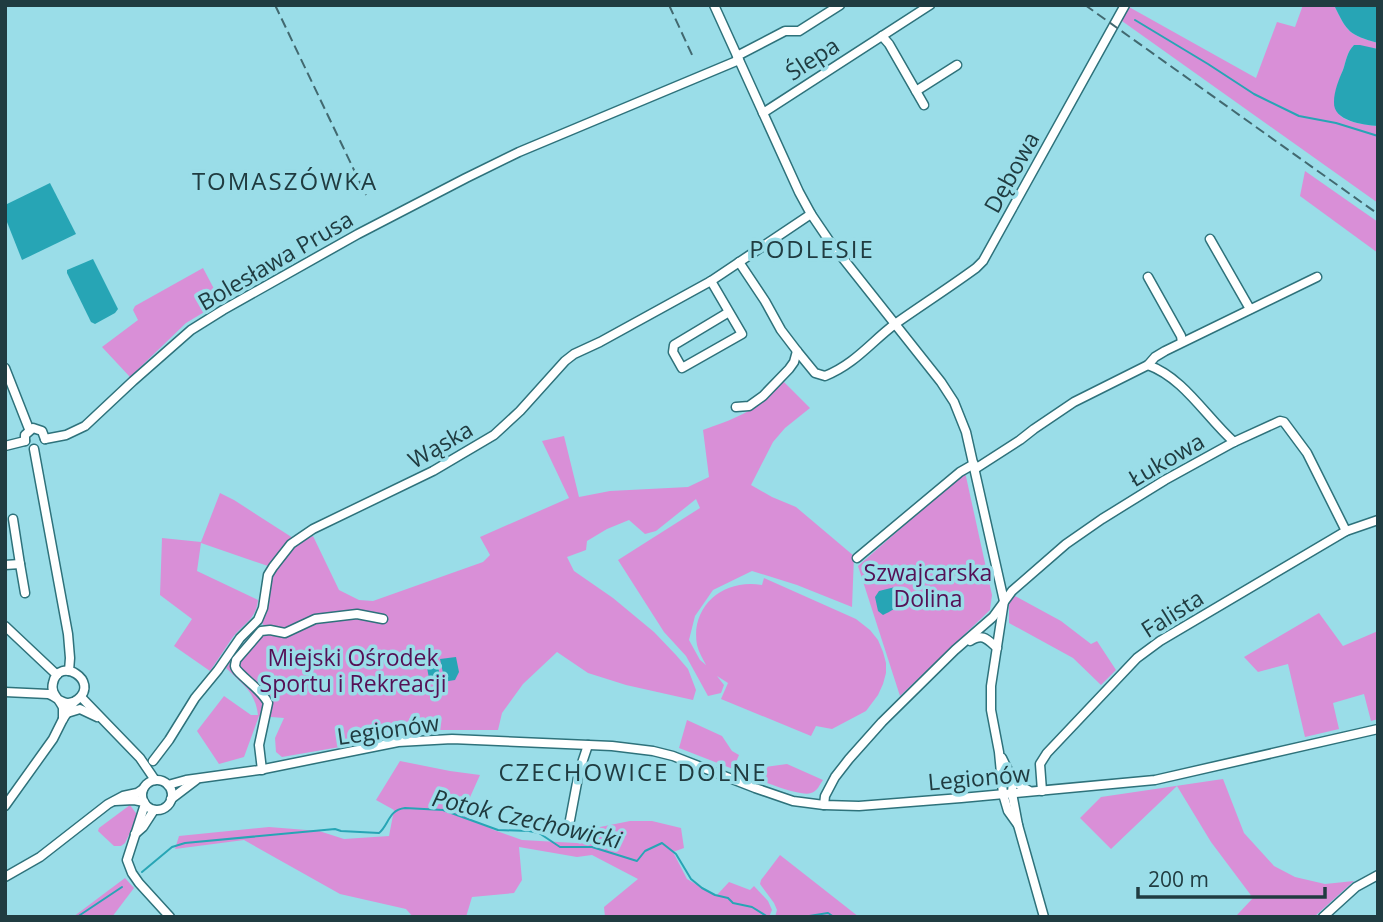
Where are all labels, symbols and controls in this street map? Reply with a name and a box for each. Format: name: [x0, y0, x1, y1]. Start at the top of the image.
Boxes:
street label: Ślepa: [779, 29, 845, 87]
street label: Dębowa: [976, 126, 1046, 218]
district label: TOMASZÓWKA: [192, 164, 378, 197]
street label: Bolesława Prusa: [191, 202, 359, 318]
district label: PODLESIE: [749, 232, 875, 265]
street label: Wąska: [402, 413, 478, 475]
street label: Łukowa: [1122, 424, 1210, 494]
park label: Szwajcarska Dolina: [864, 556, 992, 614]
street label: Falista: [1135, 581, 1209, 645]
park label: Miejski Ośrodek Sportu i Rekreacji: [260, 641, 446, 699]
street label: Legionów: [335, 706, 441, 752]
district label: CZECHOWICE DOLNE: [498, 755, 768, 788]
street label: Legionów: [926, 757, 1032, 797]
water label: Potok Czechowicki: [429, 780, 626, 856]
scale bar: [1138, 856, 1325, 900]
text: 200 m: [1148, 865, 1209, 893]

